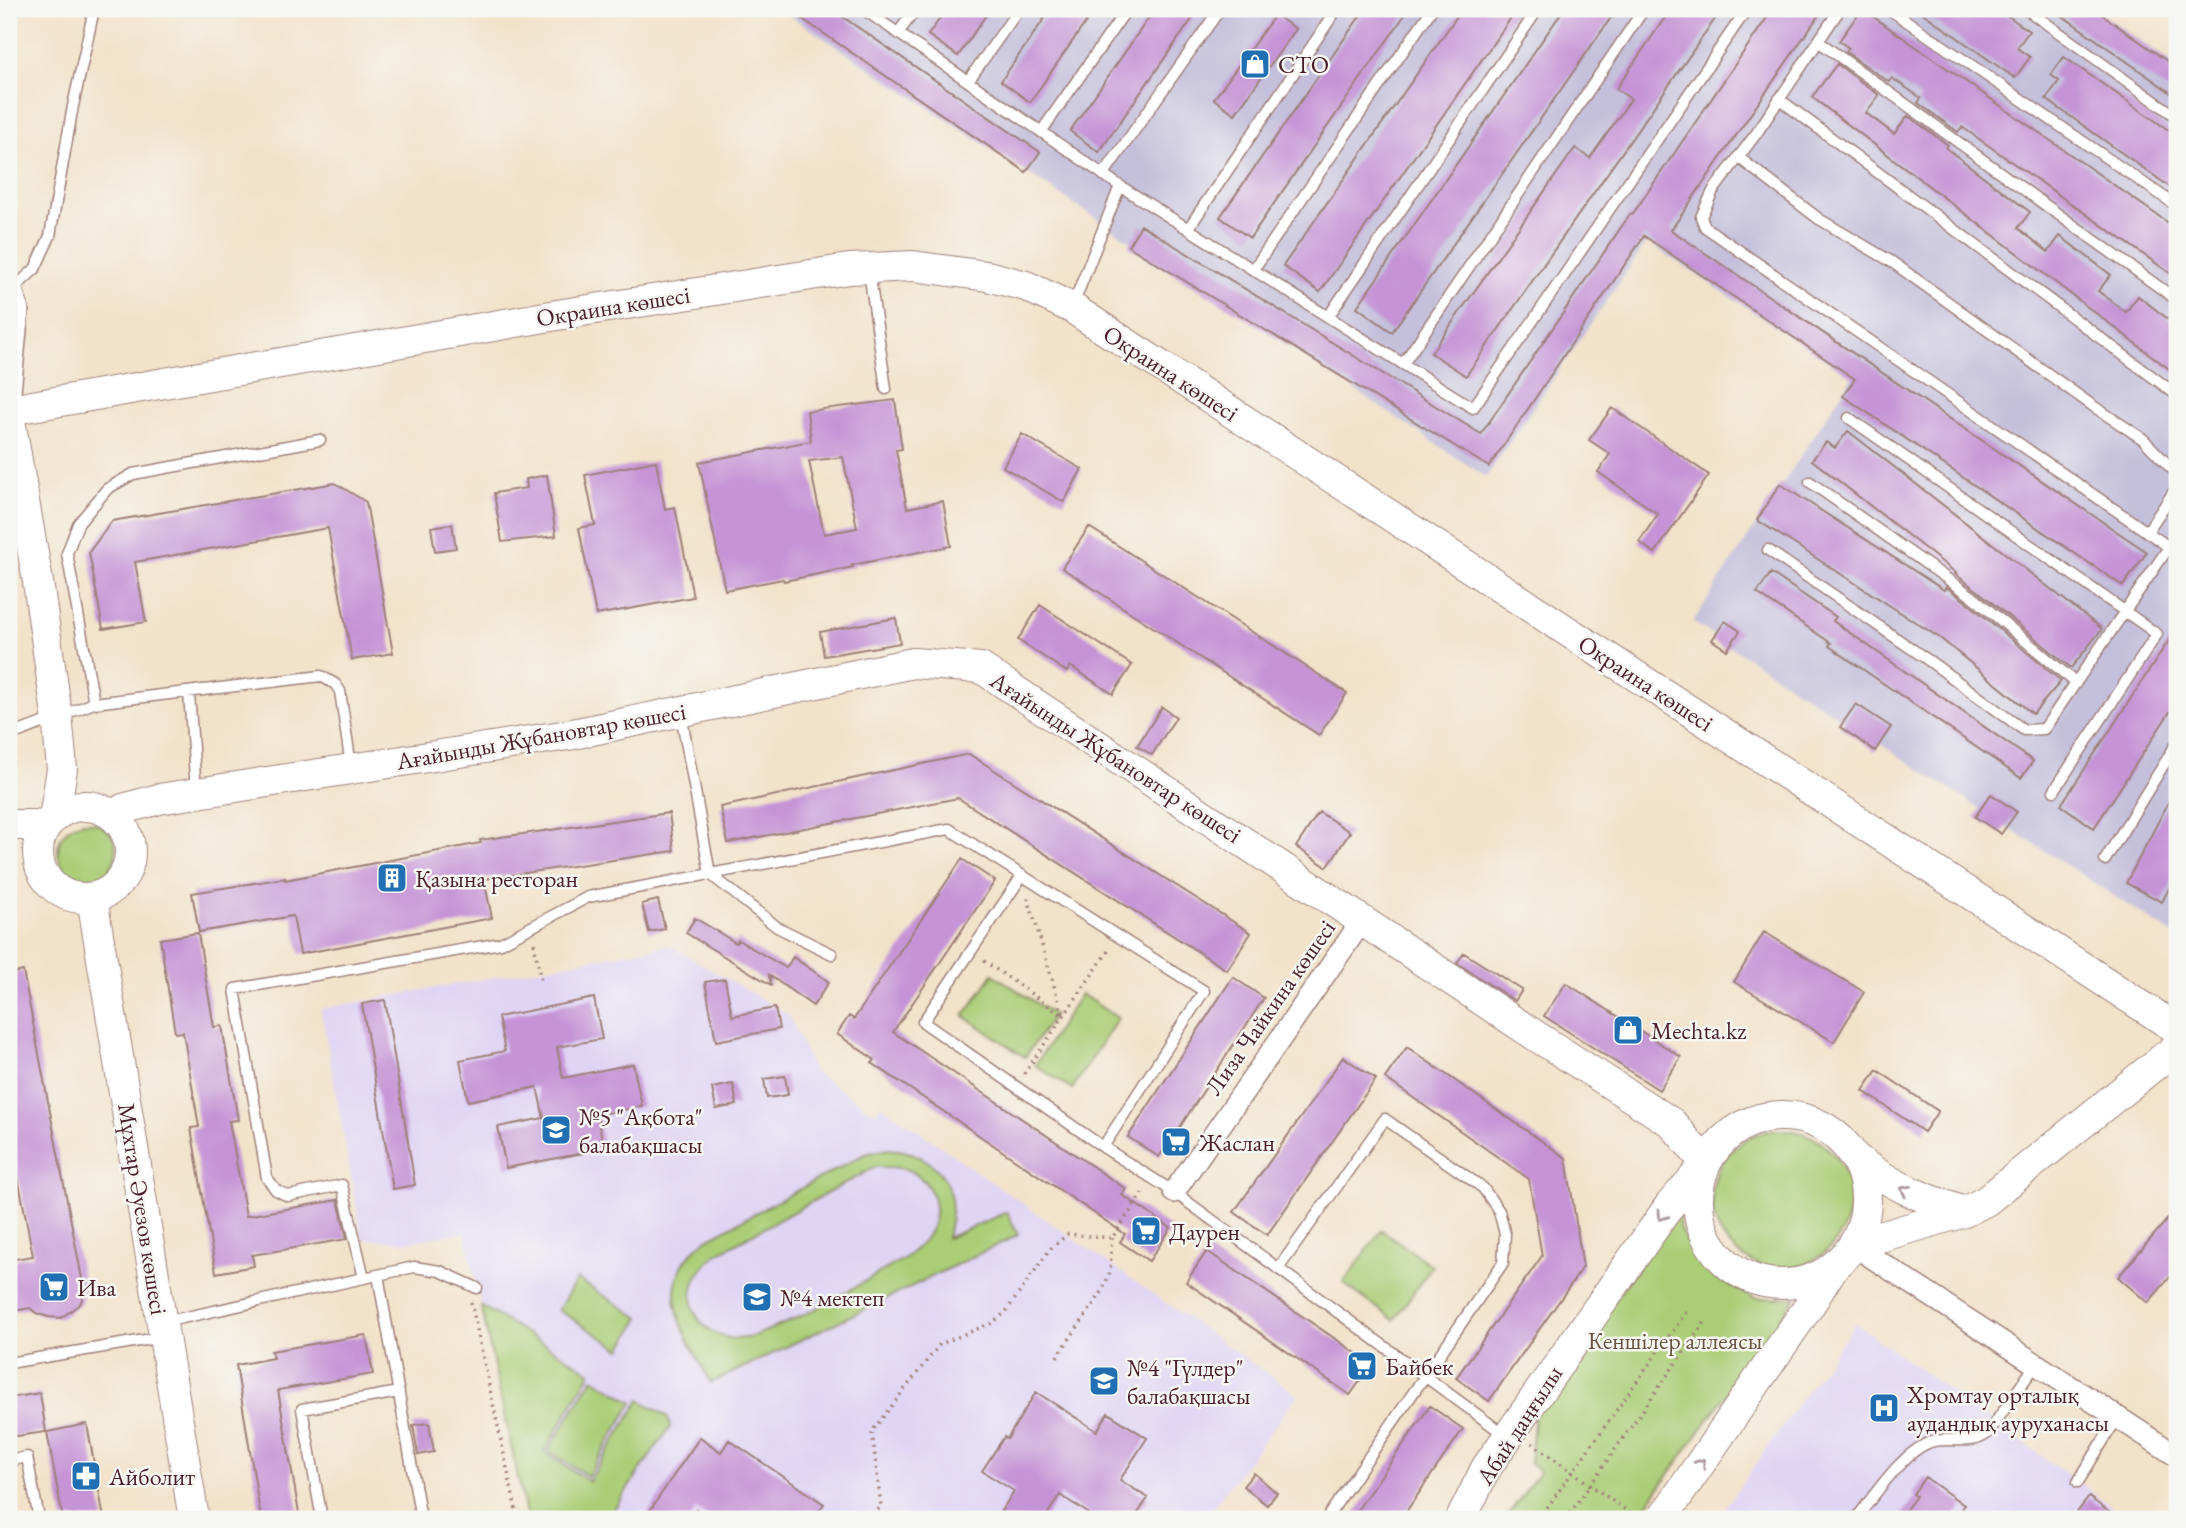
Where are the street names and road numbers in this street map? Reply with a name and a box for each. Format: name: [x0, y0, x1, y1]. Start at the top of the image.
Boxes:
street label: Окраина көшесі: [534, 279, 692, 333]
street label: Окраина көшесі: [1098, 318, 1245, 428]
street label: Окраина көшесі: [1573, 628, 1720, 738]
street label: Ағайынды Жұбановтар көшесі: [984, 664, 1248, 850]
street label: Ағайынды Жұбановтар көшесі: [393, 695, 688, 777]
street label: Лиза Чайкина көшесі: [1198, 913, 1342, 1101]
street label: Мұхтар Әуезов көшесі: [111, 1101, 175, 1317]
street label: Абай даңғылы: [1468, 1359, 1569, 1491]

